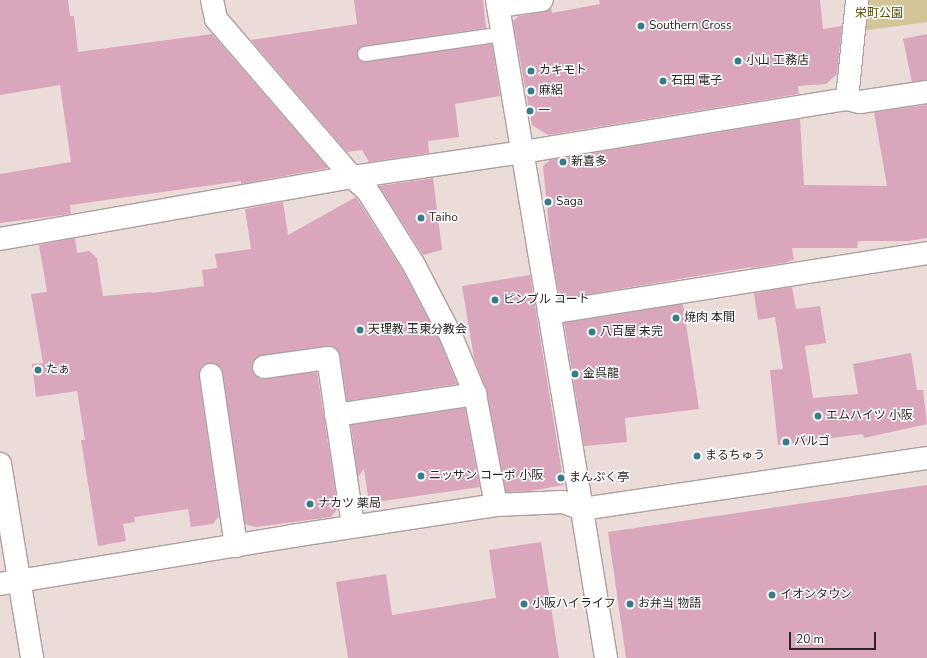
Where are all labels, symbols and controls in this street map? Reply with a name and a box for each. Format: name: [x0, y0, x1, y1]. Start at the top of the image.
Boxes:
park label: 栄町公園: [855, 7, 903, 21]
place label: Southern Cross: [649, 19, 732, 33]
marker: Southern Cross: [636, 21, 646, 31]
place label: 小山 工務店: [746, 54, 809, 68]
marker: 小山 工務店: [733, 56, 743, 66]
place label: カキモト: [539, 64, 587, 78]
marker: カキモト: [526, 66, 536, 76]
place label: 石田 電子: [671, 74, 722, 88]
marker: 石田 電子: [658, 76, 668, 86]
place label: 麻絽: [539, 84, 563, 98]
marker: 麻絽: [526, 86, 536, 96]
place label: 一: [538, 104, 550, 118]
marker: 一: [525, 106, 535, 116]
place label: 新喜多: [571, 155, 607, 169]
marker: 新喜多: [558, 157, 568, 167]
place label: Saga: [556, 195, 583, 209]
marker: Saga: [543, 197, 553, 207]
place label: Taiho: [429, 211, 458, 225]
marker: Taiho: [416, 213, 426, 223]
place label: ピンブル コート: [503, 293, 590, 307]
marker: ピンブル コート: [490, 295, 500, 305]
place label: 焼肉 本間: [684, 311, 735, 325]
marker: 焼肉 本間: [671, 313, 681, 323]
place label: 天理教 玉東分教会: [368, 323, 467, 337]
marker: 天理教 玉東分教会: [355, 325, 365, 335]
place label: 八百屋 未完: [600, 325, 663, 339]
marker: 八百屋 未完: [587, 327, 597, 337]
place label: たぁ: [46, 363, 70, 377]
marker: たぁ: [33, 365, 43, 375]
place label: 金呉龍: [583, 367, 619, 381]
marker: 金呉龍: [570, 369, 580, 379]
place label: エムハイツ 小阪: [826, 409, 913, 423]
marker: エムハイツ 小阪: [813, 411, 823, 421]
place label: バルゴ: [794, 435, 830, 449]
marker: バルゴ: [781, 437, 791, 447]
place label: まるちゅう: [705, 449, 765, 463]
marker: まるちゅう: [692, 451, 702, 461]
place label: ニッサン コーポ 小阪: [429, 469, 543, 483]
marker: ニッサン コーポ 小阪: [416, 471, 426, 481]
place label: まんぷく亭: [569, 471, 629, 485]
marker: まんぷく亭: [556, 473, 566, 483]
place label: ナカツ 薬局: [318, 497, 381, 511]
marker: ナカツ 薬局: [305, 499, 315, 509]
place label: イオンタウン: [780, 588, 852, 602]
marker: イオンタウン: [767, 590, 777, 600]
place label: 小阪ハイライフ: [532, 597, 616, 611]
place label: お弁当 物語: [638, 597, 701, 611]
marker: 小阪ハイライフ: [519, 599, 529, 609]
marker: お弁当 物語: [625, 599, 635, 609]
scale bar: [791, 624, 878, 650]
text: 20 m: [796, 631, 824, 647]

